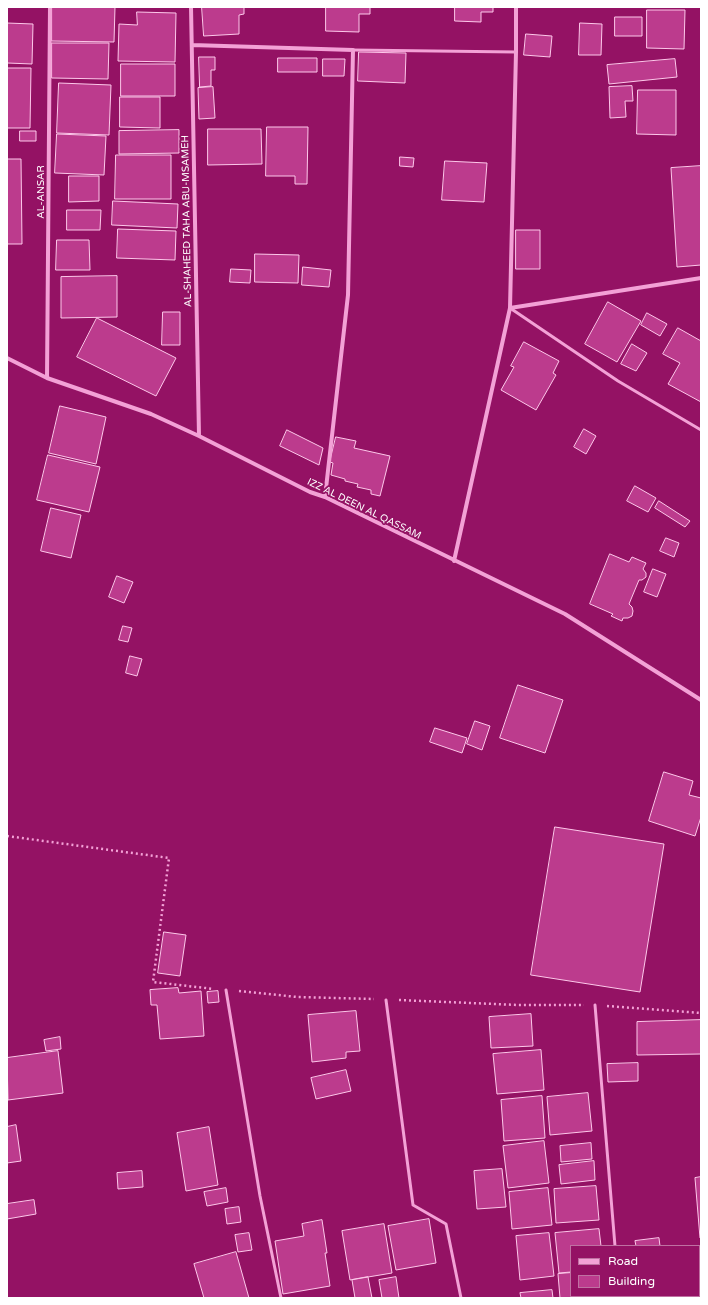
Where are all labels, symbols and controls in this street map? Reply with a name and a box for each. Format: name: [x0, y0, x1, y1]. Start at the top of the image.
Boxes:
street label: AL-SHAHEED TAHA ABU-MSAMEH: [179, 135, 195, 307]
street label: AL-ANSAR: [35, 165, 47, 219]
street label: IZZ AL DEEN AL QASSAM: [305, 476, 423, 542]
legend: [570, 1245, 700, 1297]
text: Road: [608, 1254, 638, 1268]
text: Building: [608, 1274, 655, 1288]

